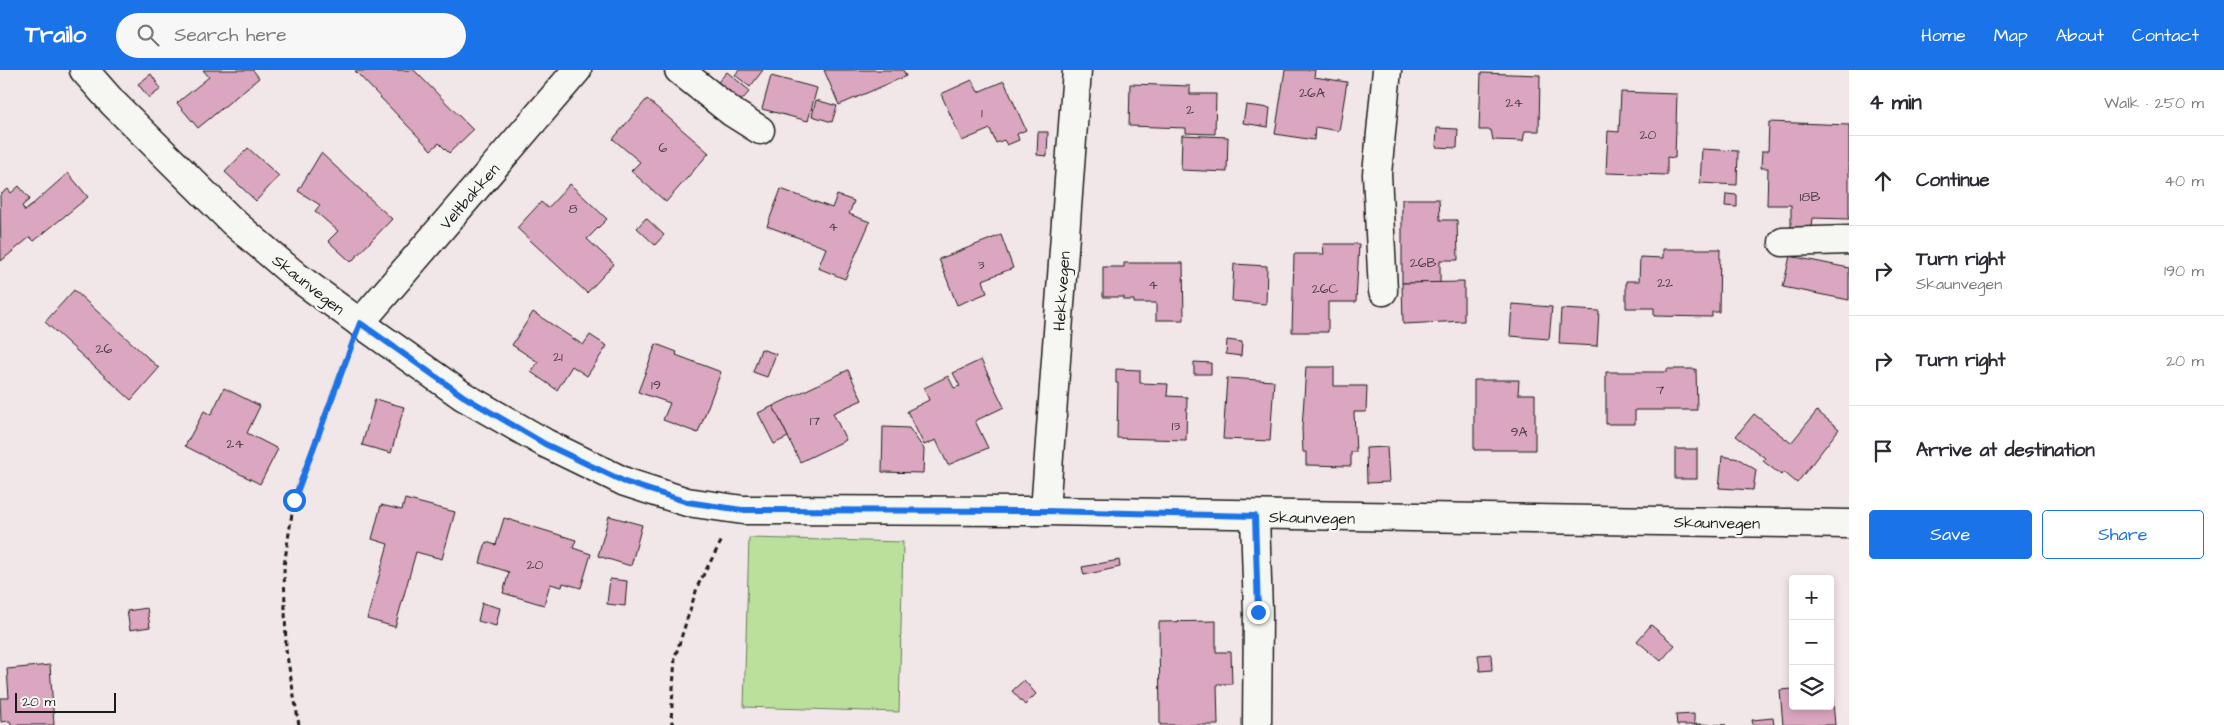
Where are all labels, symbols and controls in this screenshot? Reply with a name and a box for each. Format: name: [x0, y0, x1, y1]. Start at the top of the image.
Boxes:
search box: [116, 13, 466, 58]
text: Trailo: [25, 18, 86, 52]
icon: search: [134, 21, 162, 49]
text: Search here: [174, 22, 286, 49]
text: Home: [1921, 23, 1966, 48]
text: Map: [1994, 23, 2028, 48]
text: About: [2056, 23, 2104, 48]
text: Contact: [2132, 23, 2199, 48]
house number: 26A: [1299, 83, 1325, 103]
text: 4 min: [1869, 88, 1922, 117]
text: Walk · 250 m: [2104, 92, 2204, 114]
house number: 24: [1505, 93, 1523, 113]
house number: 2: [1186, 100, 1194, 120]
house number: 1: [981, 103, 983, 123]
house number: 20: [1640, 125, 1657, 145]
house number: 6: [659, 138, 668, 158]
street label: Veltbakken: [435, 159, 505, 234]
icon: ahead: [1869, 167, 1897, 195]
text: Continue: [1916, 167, 1990, 194]
text: 40 m: [2164, 170, 2204, 192]
house number: 18B: [1800, 187, 1820, 207]
house number: 8: [568, 199, 578, 219]
house number: 4: [828, 217, 838, 237]
text: Turn right: [1916, 246, 2005, 273]
street label: Skaunvegen: [267, 250, 349, 321]
street label: Hekkvegen: [1048, 250, 1077, 332]
house number: 26B: [1410, 253, 1436, 273]
house number: 3: [977, 255, 985, 275]
icon: right: [1869, 257, 1897, 285]
text: 190 m: [2164, 260, 2204, 282]
house number: 22: [1657, 273, 1673, 293]
text: Skaunvegen: [1916, 273, 2002, 295]
house number: 4: [1148, 275, 1158, 295]
house number: 26C: [1312, 279, 1338, 299]
house number: 26: [96, 339, 113, 359]
house number: 21: [553, 347, 563, 367]
icon: right: [1869, 347, 1897, 375]
text: Turn right: [1916, 347, 2005, 374]
text: 20 m: [2166, 350, 2204, 372]
house number: 19: [651, 375, 661, 395]
house number: 7: [1656, 380, 1665, 400]
house number: 17: [810, 411, 821, 431]
house number: 13: [1172, 416, 1180, 436]
house number: 9A: [1511, 422, 1527, 442]
house number: 24: [226, 434, 244, 454]
icon: arrive: [1869, 437, 1897, 465]
text: Arrive at destination: [1916, 437, 2095, 464]
route start: [283, 489, 306, 512]
street label: Skaunvegen: [1269, 506, 1355, 531]
button: Save: [1869, 510, 2032, 559]
button: Share: [2042, 510, 2204, 559]
street label: Skaunvegen: [1674, 511, 1760, 536]
house number: 20: [527, 555, 544, 575]
map controls: [1789, 575, 1834, 710]
button: +: [1789, 575, 1834, 620]
route end: [1247, 601, 1270, 624]
button: −: [1789, 620, 1834, 665]
button: layers: [1789, 665, 1834, 710]
scale bar: [15, 690, 116, 713]
text: 20 m: [22, 692, 55, 712]

